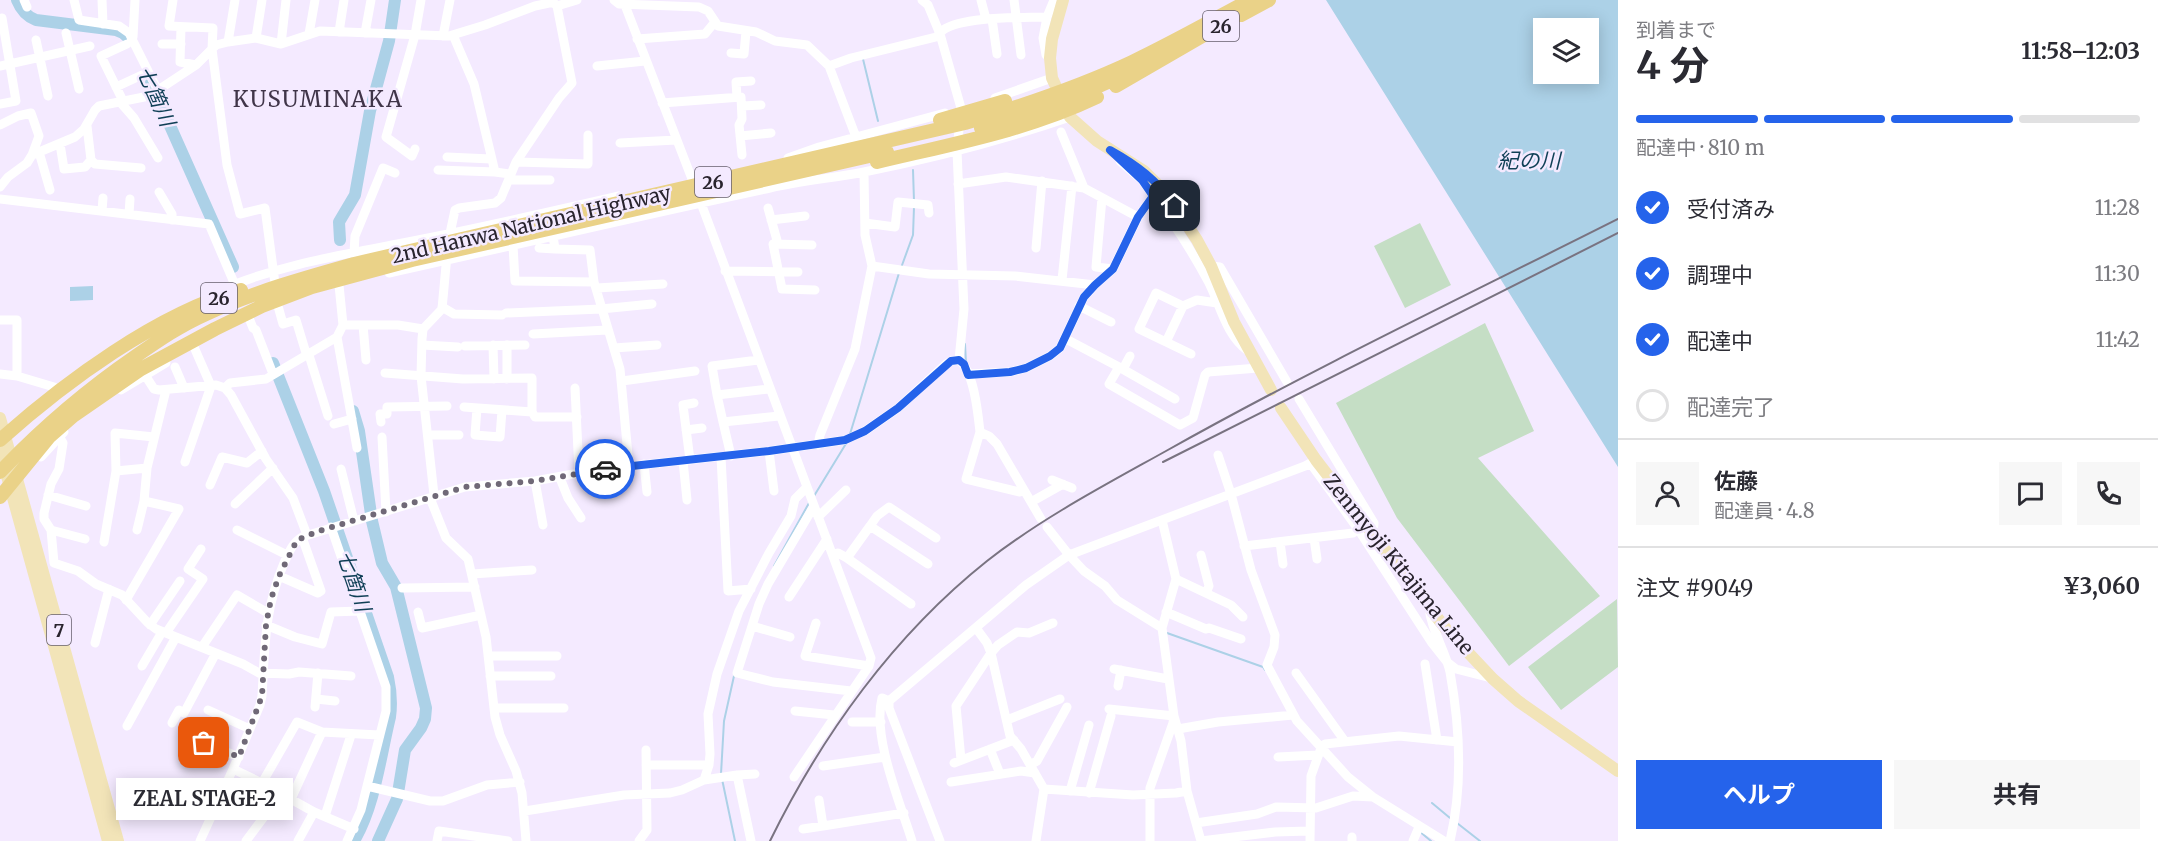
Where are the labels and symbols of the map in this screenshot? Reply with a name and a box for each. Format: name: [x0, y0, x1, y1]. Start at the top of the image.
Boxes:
road number: 26: [1203, 11, 1239, 41]
water label: 七箇川: [131, 62, 182, 132]
district label: KUSUMINAKA: [233, 85, 403, 113]
water label: 紀の川: [1498, 147, 1562, 174]
road number: 26: [695, 167, 731, 197]
street label: 2nd Hanwa National Highway: [389, 180, 674, 268]
pin: [1149, 180, 1200, 231]
road number: 26: [201, 283, 237, 313]
courier: [575, 439, 635, 499]
street label: Zenmyoji Kitajima Line: [1319, 469, 1479, 659]
water label: 七箇川: [331, 547, 378, 617]
road number: 7: [47, 615, 71, 645]
pin: [178, 717, 229, 768]
callout: ZEAL STAGE-2: [116, 779, 292, 821]

